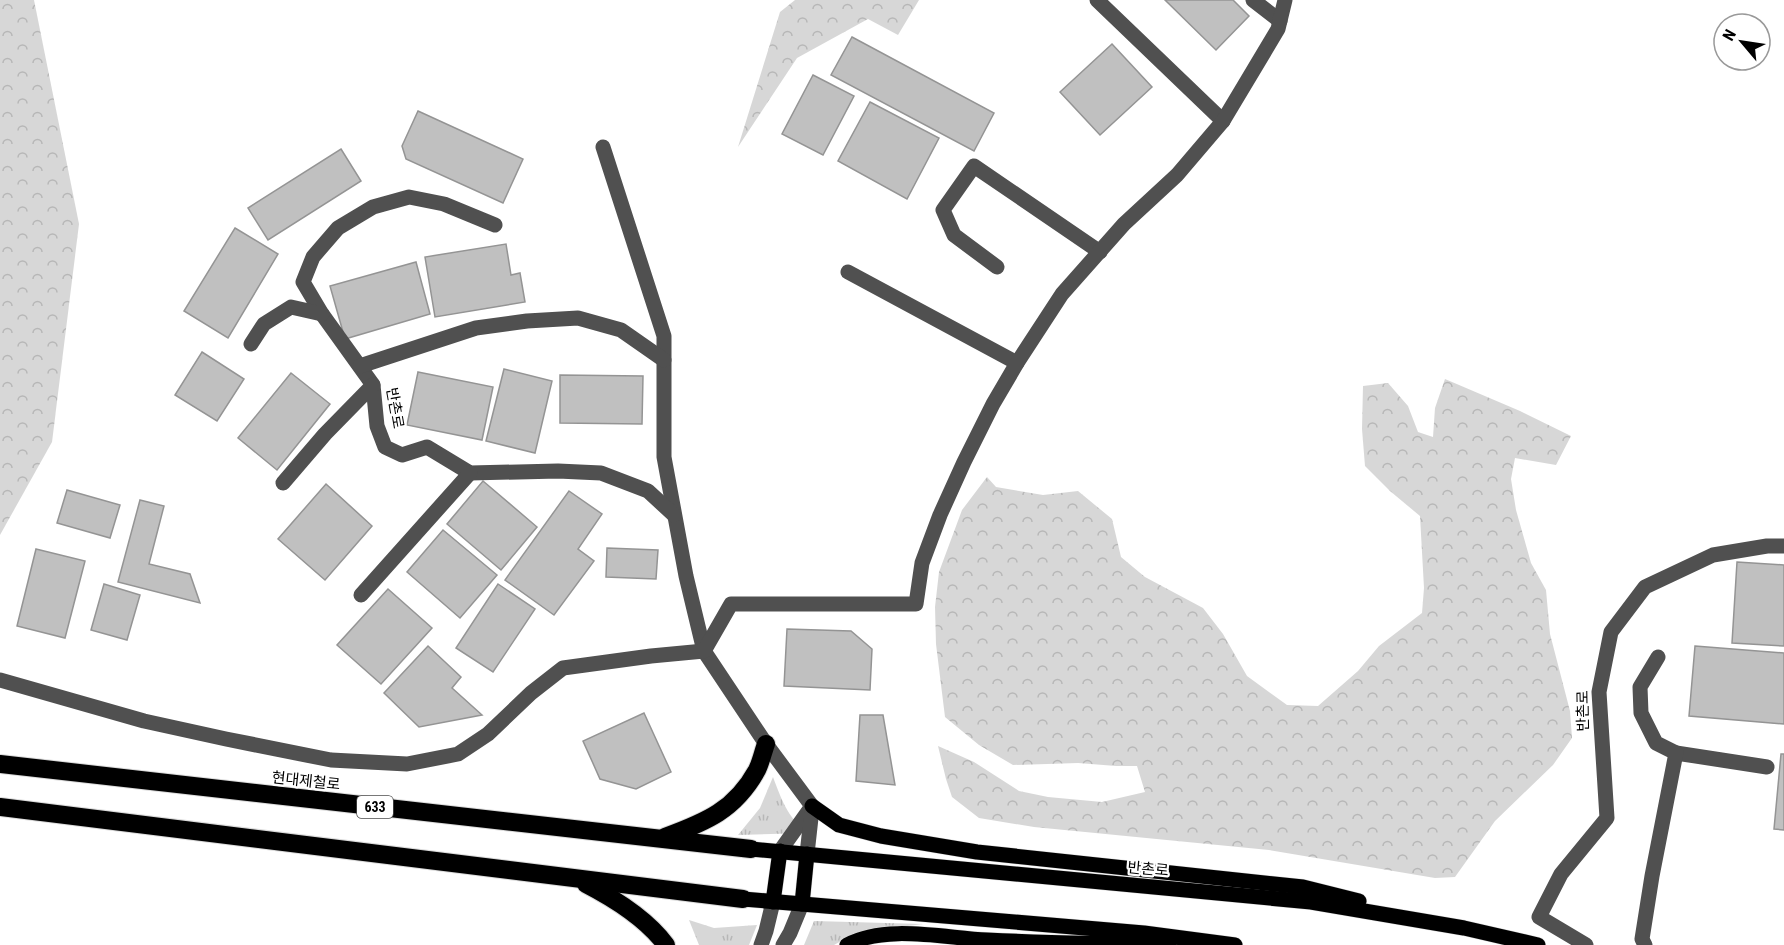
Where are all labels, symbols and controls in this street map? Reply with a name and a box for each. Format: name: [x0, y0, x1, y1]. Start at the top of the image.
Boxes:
north arrow: [1712, 12, 1772, 72]
text: N: [1719, 26, 1740, 44]
street label: 반촌로: [383, 386, 407, 430]
street label: 반촌로: [1574, 690, 1592, 732]
street label: 현대제철로: [271, 768, 341, 794]
road number: 633: [357, 796, 393, 818]
street label: 반촌로: [1127, 858, 1169, 880]

